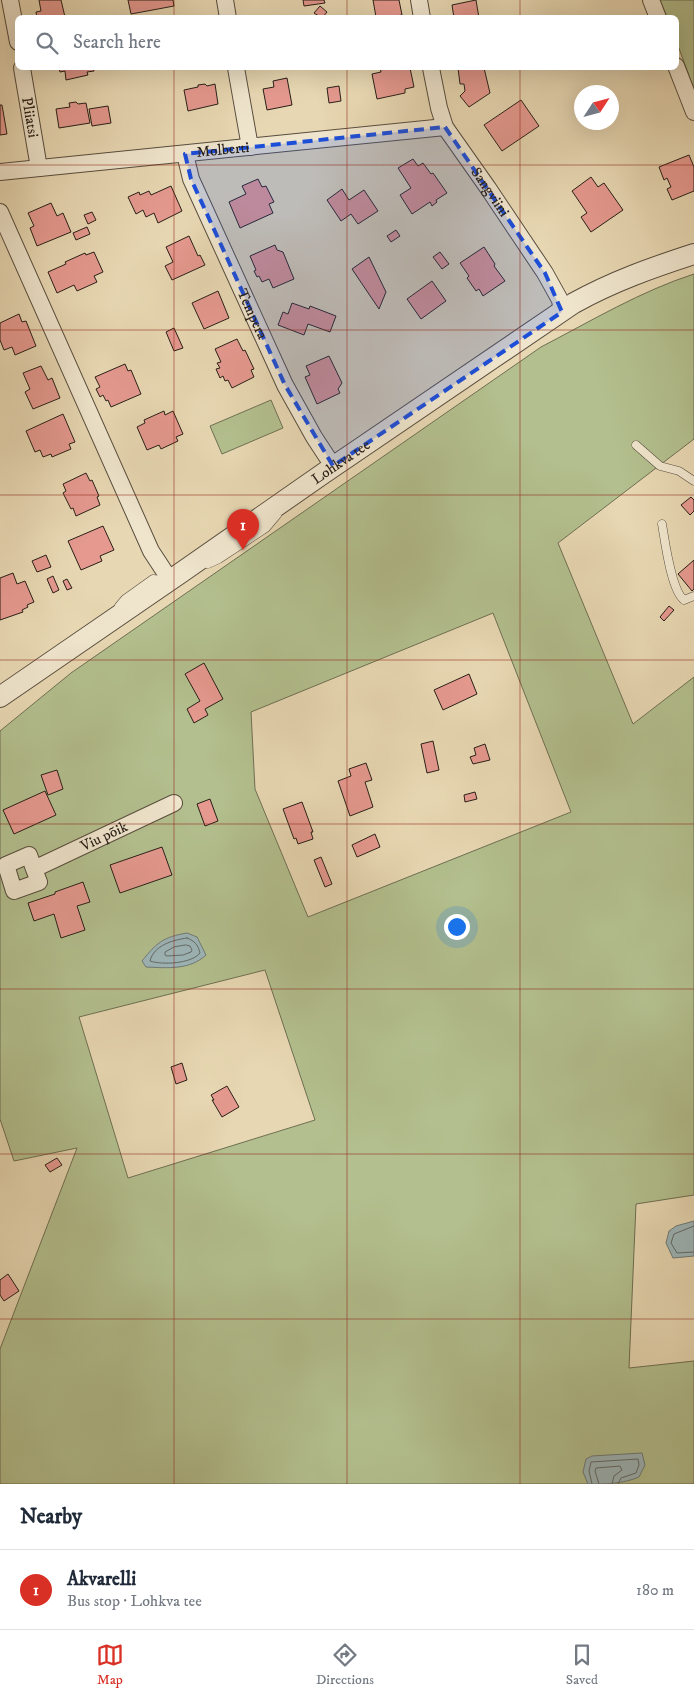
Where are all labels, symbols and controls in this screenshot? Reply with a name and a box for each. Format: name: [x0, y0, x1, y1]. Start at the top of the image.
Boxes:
search box: [15, 15, 679, 70]
icon: search: [33, 29, 61, 57]
text: Search here: [73, 31, 161, 54]
north arrow: [574, 85, 619, 130]
street label: Pliiatsi: [18, 95, 43, 139]
street label: Molberti: [196, 137, 250, 162]
street label: Sangviini: [467, 163, 514, 220]
street label: Tempera: [233, 286, 272, 343]
street label: Lohkva tee: [308, 435, 374, 488]
pin: 1: [227, 509, 259, 550]
street label: Viu põik: [76, 817, 131, 856]
your location: [444, 914, 470, 940]
text: Nearby: [20, 1504, 82, 1530]
text: Akvarelli: [67, 1568, 136, 1591]
text: 1: [33, 1580, 39, 1600]
text: 180 m: [636, 1580, 674, 1600]
text: Bus stop · Lohkva tee: [67, 1591, 202, 1611]
tab: Map: [96, 1641, 124, 1689]
tab: Directions: [316, 1641, 374, 1689]
tab: Saved: [566, 1641, 598, 1689]

